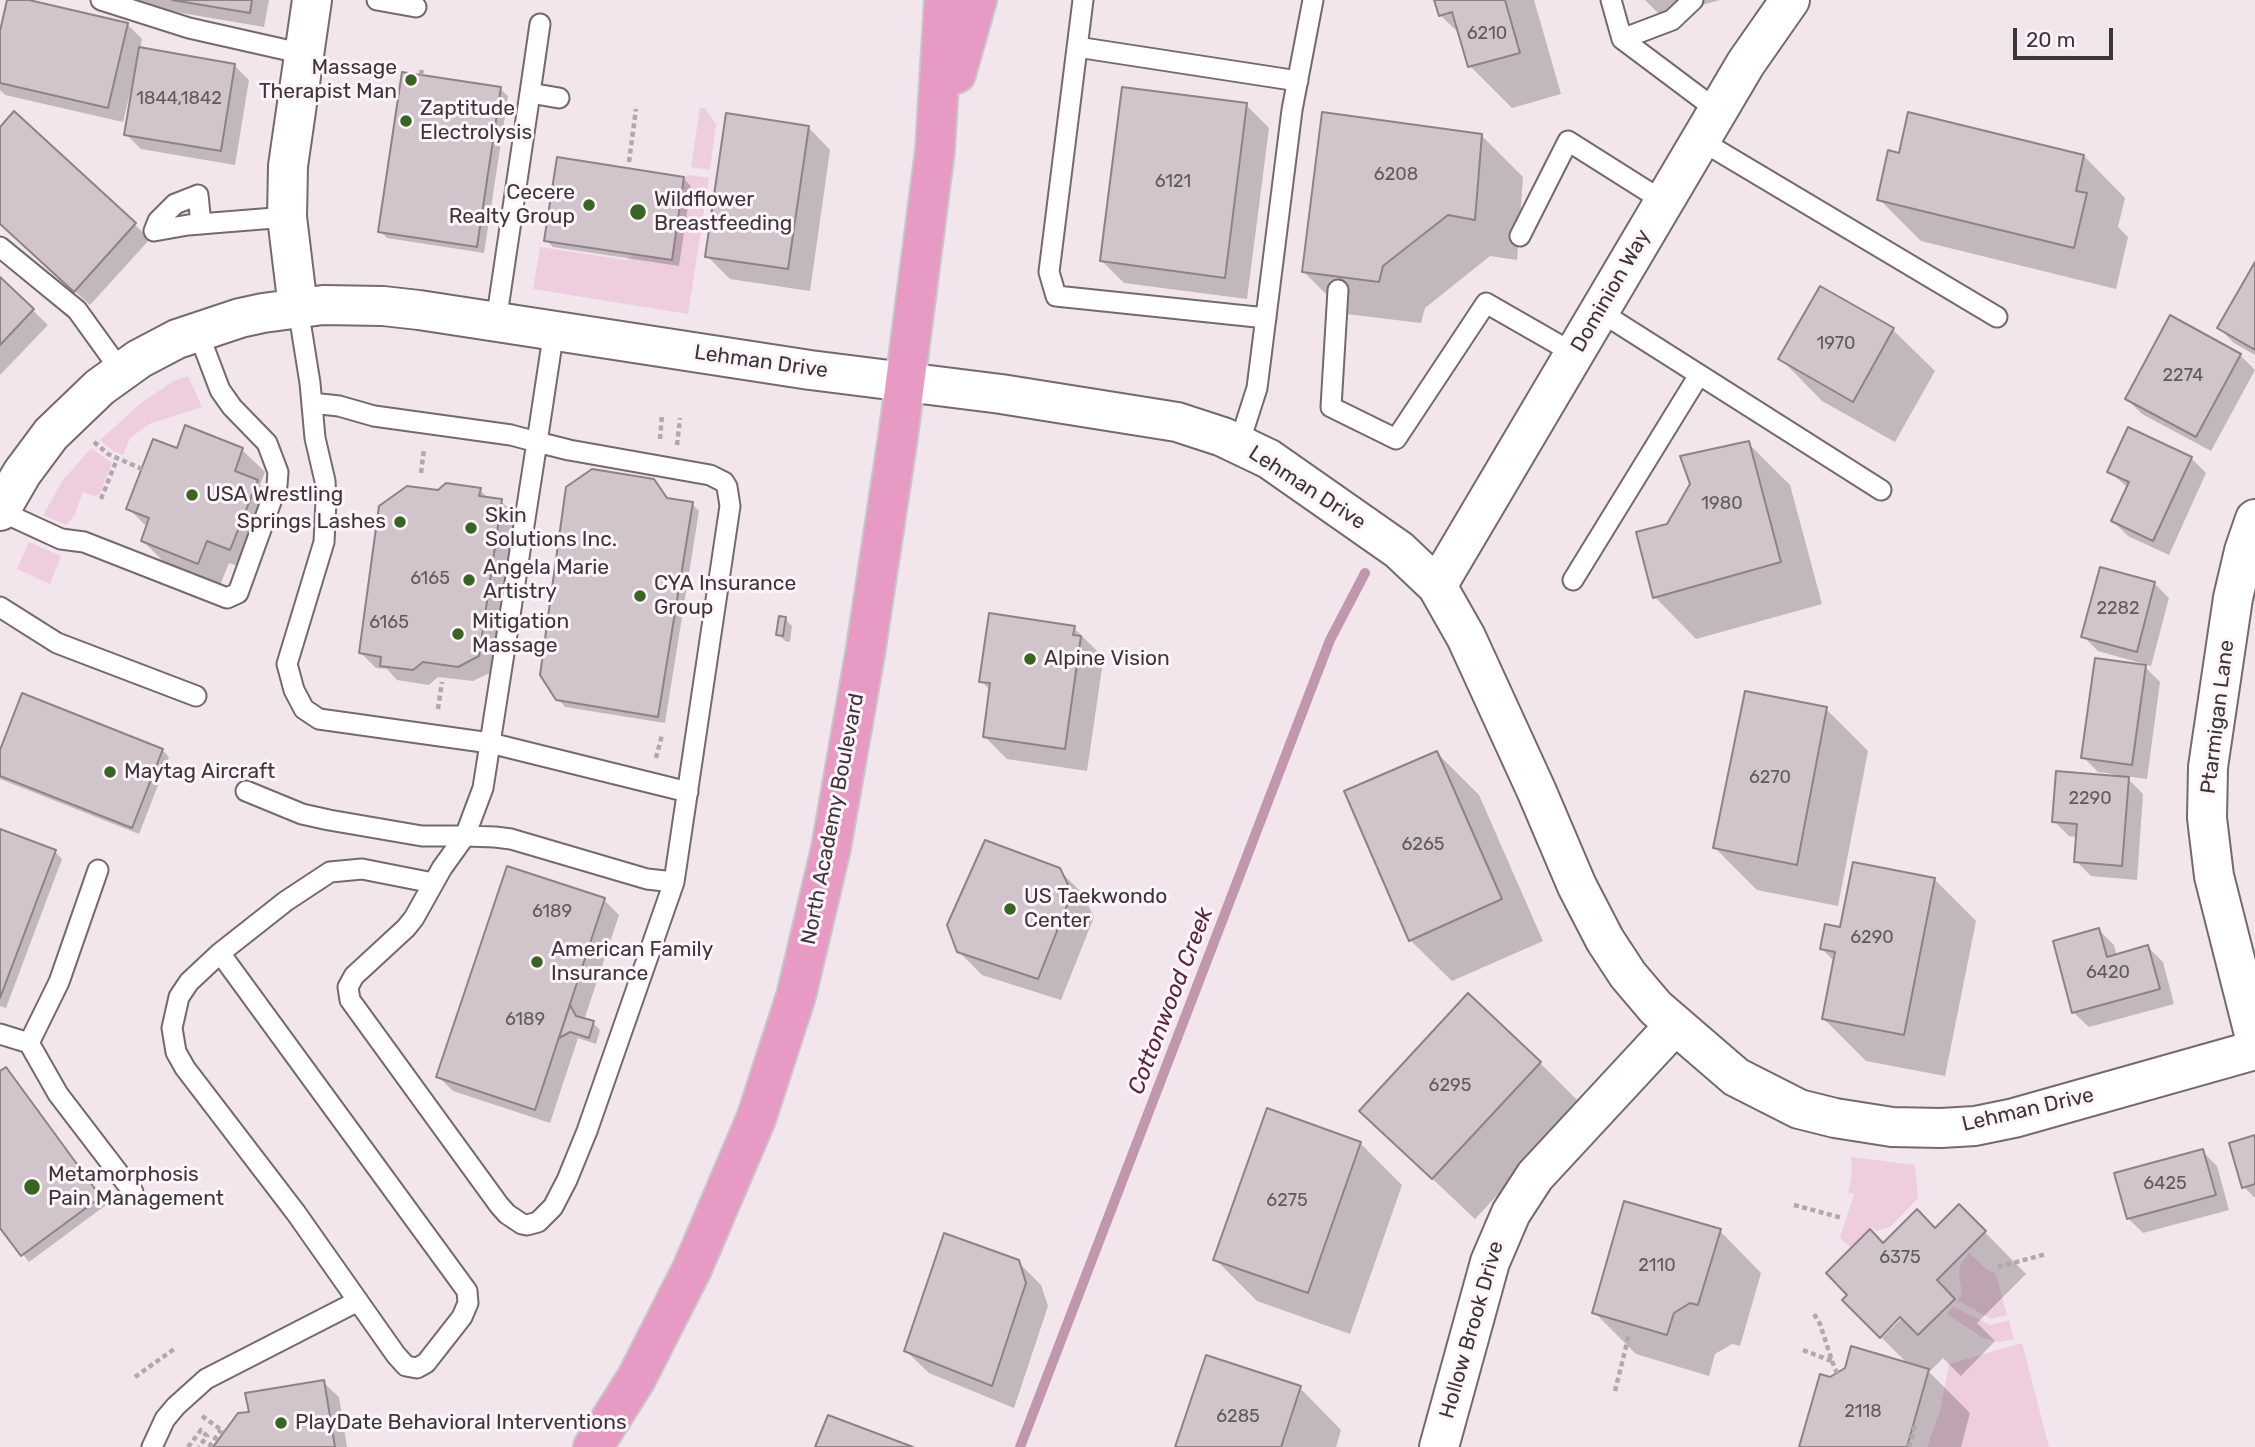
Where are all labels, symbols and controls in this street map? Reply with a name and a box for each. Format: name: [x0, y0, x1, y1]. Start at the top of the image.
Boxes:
scale bar: [2017, 14, 2117, 58]
house number: 6210: [1467, 23, 1507, 45]
text: 20 m: [2026, 27, 2075, 52]
place label: Massage Therapist Man: [259, 55, 397, 105]
marker: Massage Therapist Man: [403, 72, 419, 88]
house number: 1844,1842: [136, 88, 222, 110]
place label: Zaptitude Electrolysis: [420, 96, 532, 146]
marker: Zaptitude Electrolysis: [398, 113, 414, 129]
house number: 6208: [1374, 164, 1418, 186]
house number: 6121: [1155, 171, 1191, 193]
place label: Cecere Realty Group: [449, 180, 575, 230]
place label: Wildflower Breastfeeding: [654, 187, 792, 237]
marker: Cecere Realty Group: [581, 197, 597, 213]
marker: Wildflower Breastfeeding: [628, 202, 648, 222]
street label: Dominion Way: [1566, 225, 1656, 357]
house number: 1970: [1816, 333, 1856, 355]
street label: Lehman Drive: [692, 340, 830, 384]
house number: 2274: [2163, 365, 2203, 387]
street label: Lehman Drive: [1244, 441, 1370, 535]
place label: USA Wrestling: [206, 482, 343, 508]
marker: USA Wrestling: [184, 487, 200, 503]
house number: 1980: [1701, 493, 1743, 515]
place label: Skin Solutions Inc.: [485, 503, 617, 553]
place label: Springs Lashes: [237, 509, 386, 535]
marker: Springs Lashes: [392, 514, 408, 530]
marker: Skin Solutions Inc.: [463, 520, 479, 536]
place label: Angela Marie Artistry: [483, 555, 609, 605]
house number: 6165: [410, 568, 450, 590]
place label: CYA Insurance Group: [654, 571, 796, 621]
marker: Angela Marie Artistry: [461, 572, 477, 588]
marker: CYA Insurance Group: [632, 588, 648, 604]
house number: 2282: [2096, 598, 2140, 620]
place label: Mitigation Massage: [472, 609, 569, 659]
house number: 6165: [369, 612, 409, 634]
marker: Mitigation Massage: [450, 626, 466, 642]
street label: Ptarmigan Lane: [2196, 639, 2240, 795]
place label: Alpine Vision: [1044, 646, 1170, 672]
marker: Alpine Vision: [1022, 651, 1038, 667]
street label: North Academy Boulevard: [796, 691, 870, 947]
place label: Maytag Aircraft: [124, 759, 275, 785]
marker: Maytag Aircraft: [102, 764, 118, 780]
house number: 6270: [1749, 767, 1791, 789]
house number: 2290: [2068, 788, 2112, 810]
house number: 6265: [1402, 834, 1444, 856]
place label: US Taekwondo Center: [1024, 884, 1167, 934]
house number: 6189: [532, 901, 572, 923]
marker: US Taekwondo Center: [1002, 901, 1018, 917]
water label: Cottonwood Creek: [1123, 904, 1219, 1098]
house number: 6290: [1850, 927, 1894, 949]
place label: American Family Insurance: [551, 937, 713, 987]
marker: American Family Insurance: [529, 954, 545, 970]
house number: 6420: [2086, 962, 2130, 984]
house number: 6189: [505, 1009, 545, 1031]
house number: 6295: [1429, 1075, 1471, 1097]
street label: Lehman Drive: [1959, 1083, 2097, 1137]
place label: Metamorphosis Pain Management: [48, 1162, 224, 1212]
house number: 6425: [2143, 1173, 2187, 1195]
marker: Metamorphosis Pain Management: [22, 1177, 42, 1197]
house number: 6275: [1266, 1190, 1308, 1212]
street label: Hollow Brook Drive: [1435, 1238, 1509, 1422]
house number: 6375: [1879, 1247, 1921, 1269]
house number: 2110: [1638, 1255, 1676, 1277]
house number: 2118: [1844, 1401, 1882, 1423]
house number: 6285: [1216, 1406, 1260, 1428]
place label: PlayDate Behavioral Interventions: [295, 1410, 627, 1436]
marker: PlayDate Behavioral Interventions: [273, 1415, 289, 1431]

